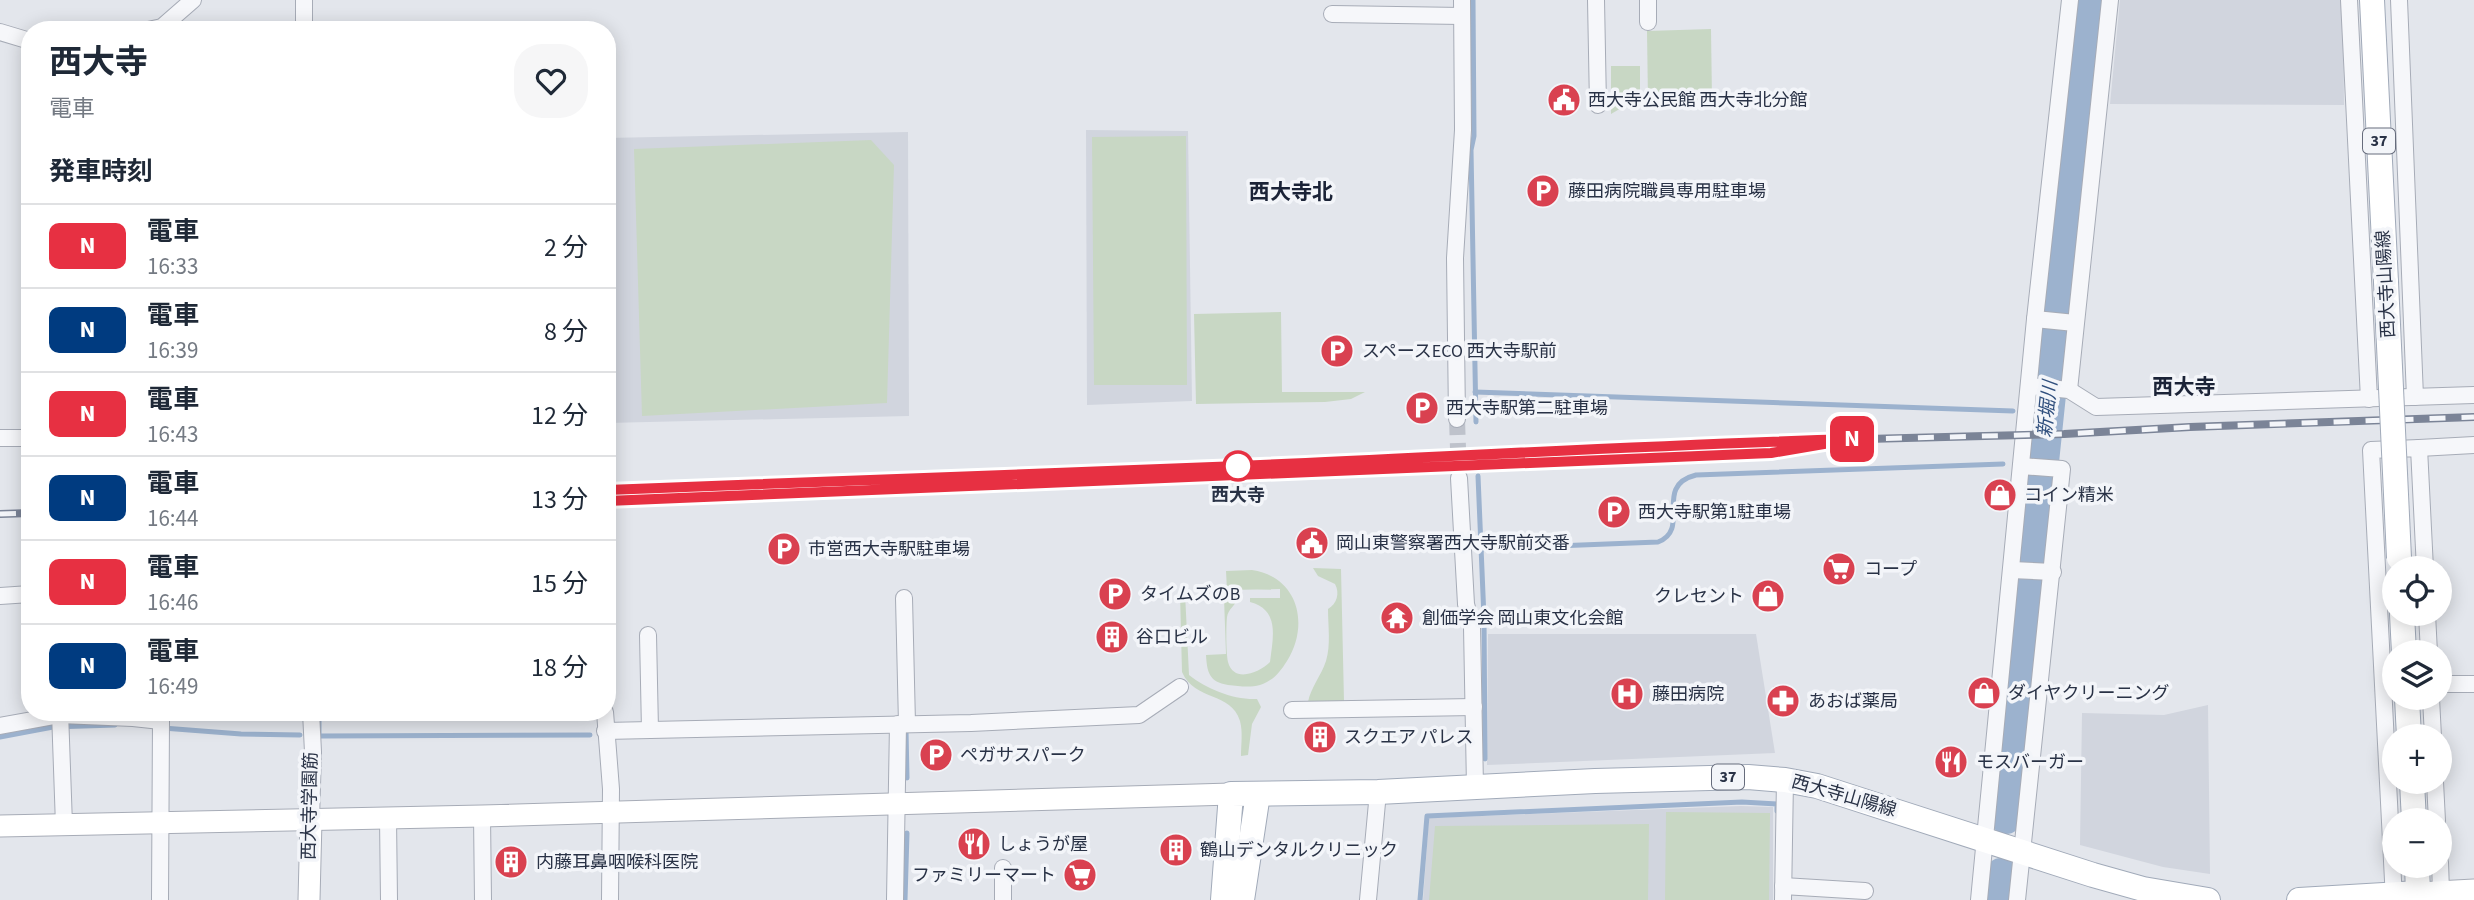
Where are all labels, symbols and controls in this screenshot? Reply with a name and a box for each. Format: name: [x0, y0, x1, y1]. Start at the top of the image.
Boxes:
text: 西大寺: [49, 39, 148, 86]
button: heart: [514, 44, 588, 118]
public building icon: 西大寺公民館 西大寺北分館: [1545, 81, 1583, 119]
place label: 西大寺公民館 西大寺北分館: [1588, 88, 1808, 113]
text: 電車: [49, 92, 95, 125]
road number: 37: [2363, 128, 2395, 154]
text: 発車時刻: [49, 153, 153, 190]
parking icon: 藤田病院職員専用駐車場: [1524, 172, 1562, 210]
district label: 西大寺北: [1249, 177, 1333, 207]
place label: 藤田病院職員専用駐車場: [1568, 179, 1766, 204]
text: 電車: [147, 213, 199, 250]
text: N: [80, 228, 95, 263]
text: 2 分: [544, 229, 588, 266]
street label: 西大寺山陽線: [2371, 229, 2401, 339]
text: 16:33: [147, 250, 198, 283]
text: 電車: [147, 297, 199, 334]
text: N: [80, 312, 95, 347]
text: 8 分: [544, 313, 588, 350]
parking icon: スペースECO 西大寺駅前: [1318, 332, 1356, 370]
text: 16:39: [147, 334, 198, 367]
place label: スペースECO 西大寺駅前: [1362, 339, 1557, 364]
district label: 西大寺: [2153, 372, 2216, 402]
water label: 新堀川: [2032, 377, 2065, 439]
text: 電車: [147, 381, 199, 418]
parking icon: 西大寺駅第二駐車場: [1403, 389, 1441, 427]
text: N: [80, 396, 95, 431]
place label: 西大寺駅第二駐車場: [1446, 396, 1608, 421]
text: 12 分: [531, 397, 588, 434]
line badge: N: [1829, 416, 1875, 462]
text: 16:43: [147, 418, 198, 451]
text: N: [1844, 421, 1860, 456]
marker: 西大寺: [1223, 451, 1253, 481]
text: 電車: [147, 465, 199, 502]
shop icon: コイン精米: [1981, 476, 2019, 514]
text: N: [80, 480, 95, 515]
text: 13 分: [531, 481, 588, 518]
place label: 西大寺: [1211, 483, 1265, 508]
place label: コイン精米: [2024, 483, 2114, 508]
parking icon: 西大寺駅第1駐車場: [1595, 493, 1633, 531]
place label: 西大寺駅第1駐車場: [1638, 500, 1791, 525]
text: 16:44: [147, 502, 198, 535]
public building icon: 岡山東警察署西大寺駅前交番: [1293, 524, 1331, 562]
parking icon: 市営西大寺駅駐車場: [765, 530, 803, 568]
place label: 岡山東警察署西大寺駅前交番: [1336, 531, 1570, 556]
place label: 市営西大寺駅駐車場: [808, 537, 970, 562]
text: 電車: [147, 549, 199, 586]
supermarket icon: コープ: [1820, 550, 1858, 588]
map controls: [2382, 556, 2452, 878]
button: locate: [2382, 556, 2452, 626]
place label: コープ: [1864, 557, 1917, 582]
text: N: [80, 564, 95, 599]
text: 15 分: [531, 565, 588, 602]
parking icon: タイムズのB: [1096, 575, 1134, 613]
shop icon: クレセント: [1749, 577, 1787, 615]
place label: タイムズのB: [1140, 582, 1240, 607]
place label: クレセント: [1654, 584, 1744, 609]
text: 16:46: [147, 586, 198, 619]
temple icon: 創価学会 岡山東文化会館: [1378, 599, 1416, 637]
place label: 創価学会 岡山東文化会館: [1422, 606, 1624, 631]
building icon: 谷口ビル: [1093, 618, 1131, 656]
place label: 谷口ビル: [1136, 625, 1208, 650]
text: 電車: [147, 633, 199, 670]
button: layers: [2382, 640, 2452, 710]
text: N: [80, 648, 95, 683]
text: 18 分: [531, 649, 588, 686]
text: 16:49: [147, 670, 198, 703]
shop icon: ダイヤクリーニング: [1965, 674, 2003, 712]
hospital icon: 藤田病院: [1608, 675, 1646, 713]
place label: ダイヤクリーニング: [2008, 681, 2169, 706]
place label: 藤田病院: [1652, 682, 1724, 707]
pharmacy icon: あおば薬局: [1764, 682, 1802, 720]
place label: あおば薬局: [1808, 689, 1898, 714]
building icon: スクエア パレス: [1301, 718, 1339, 756]
button: +: [2382, 724, 2452, 794]
place label: スクエア パレス: [1344, 725, 1474, 750]
parking icon: ペガサスパーク: [917, 736, 955, 774]
place label: ペガサスパーク: [960, 743, 1086, 768]
restaurant icon: モスバーガー: [1932, 743, 1970, 781]
place label: モスバーガー: [1976, 750, 2084, 775]
street label: 西大寺学園筋: [297, 752, 323, 860]
road number: 37: [1712, 764, 1744, 790]
street label: 西大寺山陽線: [1789, 769, 1899, 823]
button: −: [2382, 808, 2452, 878]
restaurant icon: しょうが屋: [955, 825, 993, 863]
building icon: 鶴山デンタルクリニック: [1157, 831, 1195, 869]
place label: しょうが屋: [998, 832, 1088, 857]
place label: 鶴山デンタルクリニック: [1200, 838, 1398, 863]
building icon: 内藤耳鼻咽喉科医院: [492, 843, 530, 881]
place label: 内藤耳鼻咽喉科医院: [536, 850, 698, 875]
supermarket icon: ファミリーマート: [1061, 856, 1099, 894]
place label: ファミリーマート: [912, 863, 1056, 888]

